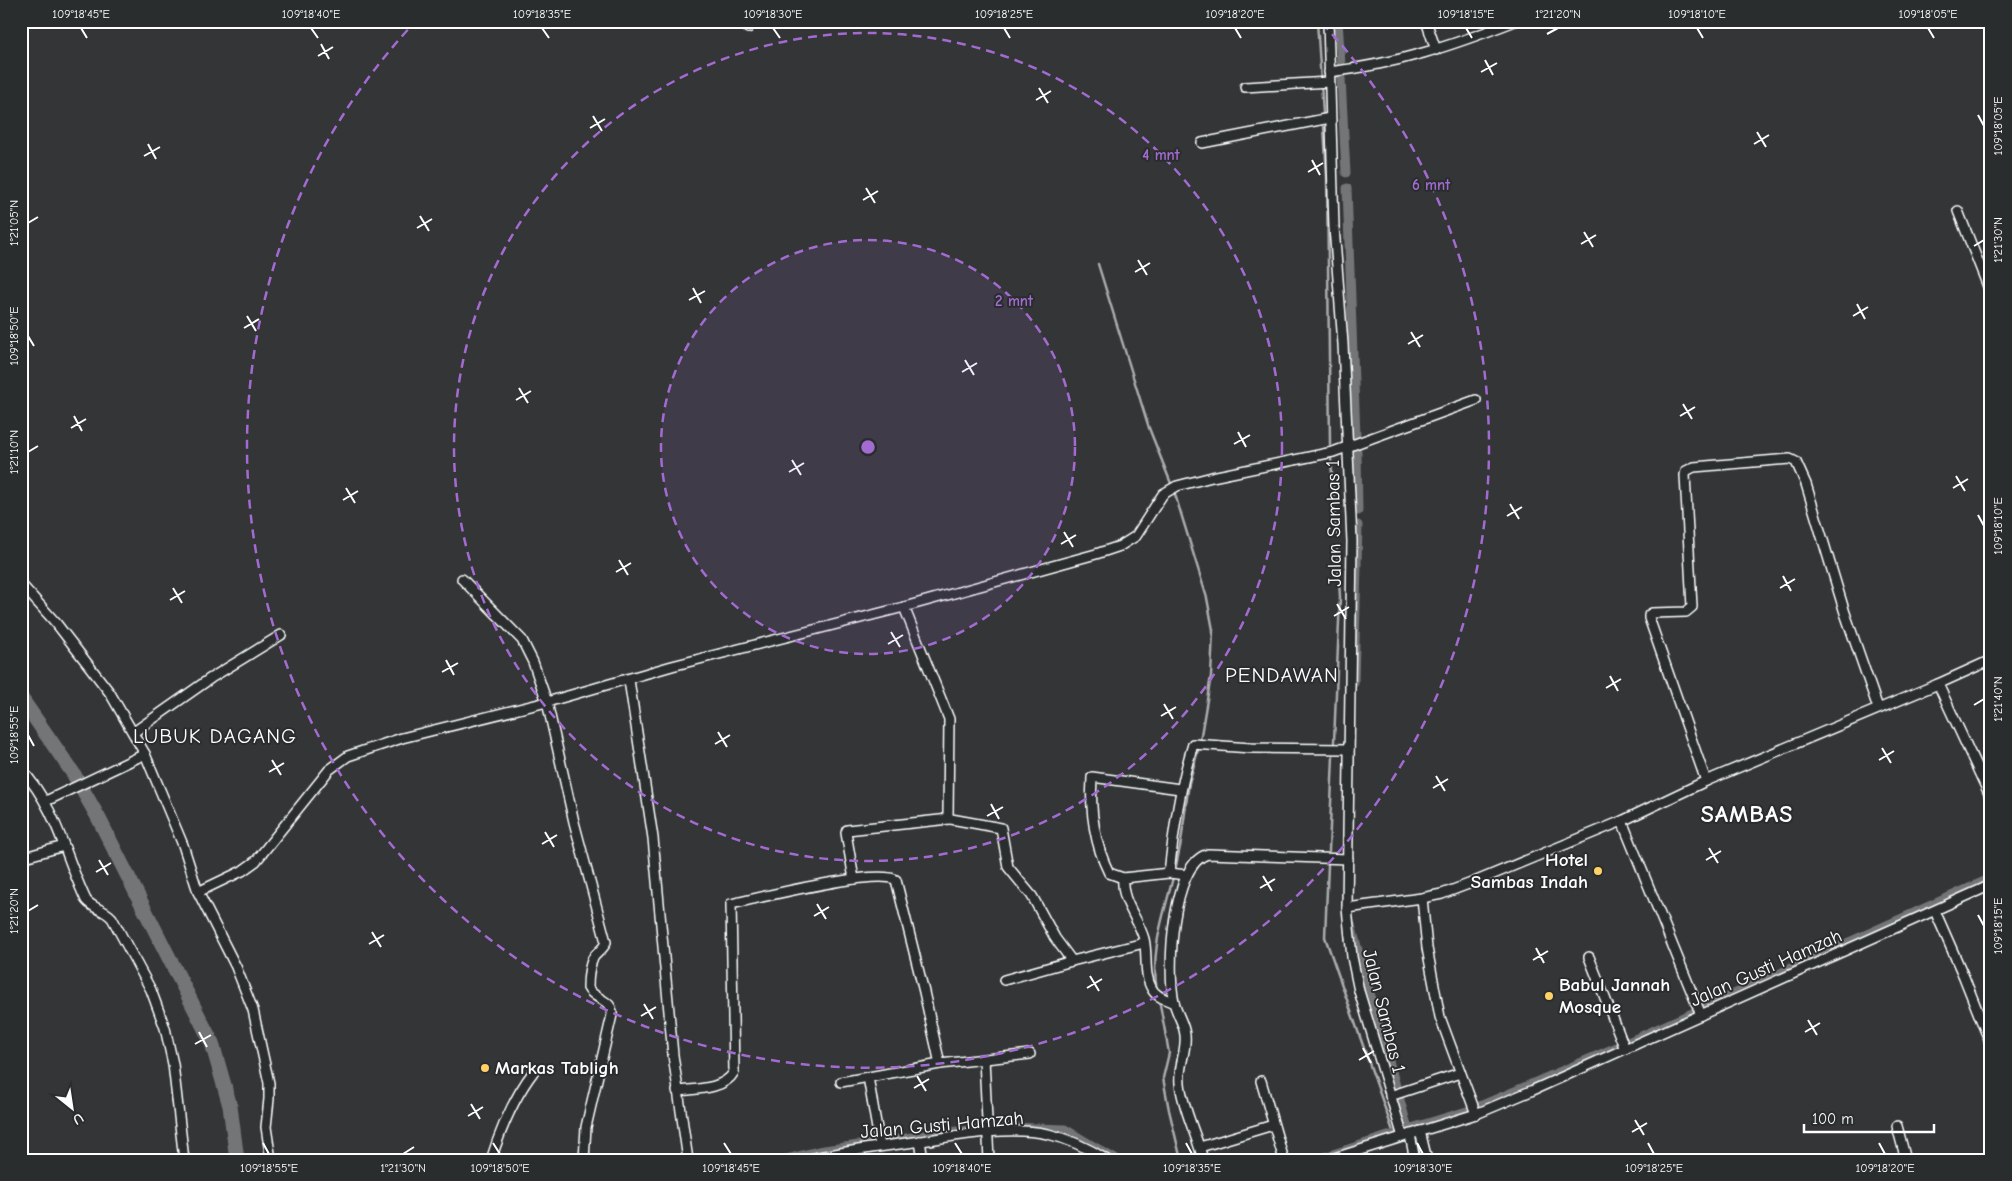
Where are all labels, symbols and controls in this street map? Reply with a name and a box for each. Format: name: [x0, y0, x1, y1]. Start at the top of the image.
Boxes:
text: 109°18'45"E: [52, 7, 110, 21]
text: 109°18'40"E: [282, 7, 340, 21]
text: 109°18'35"E: [513, 7, 571, 21]
text: 109°18'30"E: [744, 7, 802, 21]
text: 109°18'25"E: [975, 7, 1033, 21]
text: 109°18'20"E: [1206, 7, 1264, 21]
text: 109°18'15"E: [1438, 7, 1494, 21]
text: 1°21'20"N: [1535, 7, 1581, 21]
text: 109°18'10"E: [1668, 7, 1726, 21]
text: 109°18'05"E: [1898, 7, 1958, 21]
text: 109°18'05"E: [1991, 96, 2005, 156]
text: 4 mnt: [1142, 146, 1181, 164]
text: 6 mnt: [1412, 176, 1451, 194]
text: 1°21'05"N: [7, 200, 21, 246]
text: 1°21'30"N: [1991, 217, 2005, 263]
text: 2 mnt: [995, 292, 1034, 310]
text: 109°18'50"E: [7, 306, 21, 366]
text: 1°21'10"N: [7, 430, 21, 474]
centre of rings: [859, 438, 877, 456]
street label: Jalan Sambas 1: [1322, 459, 1346, 587]
text: 109°18'10"E: [1991, 497, 2005, 555]
district label: PENDAWAN: [1225, 663, 1339, 687]
text: 1°21'40"N: [1991, 676, 2005, 722]
text: 109°18'55"E: [7, 706, 21, 764]
district label: LUBUK DAGANG: [133, 724, 297, 748]
district label: SAMBAS: [1701, 800, 1793, 828]
place label: Hotel Sambas Indah: [1471, 849, 1588, 893]
marker: Hotel Sambas Indah: [1592, 865, 1604, 877]
text: 1°21'20"N: [7, 888, 21, 934]
text: 109°18'15"E: [1991, 898, 2005, 954]
street label: Jalan Gusti Hamzah: [1687, 925, 1845, 1011]
street label: Jalan Sambas 1: [1358, 947, 1410, 1075]
place label: Babul Jannah Mosque: [1559, 974, 1670, 1018]
marker: Babul Jannah Mosque: [1543, 990, 1555, 1002]
place label: Markas Tabligh: [495, 1057, 619, 1079]
marker: Markas Tabligh: [479, 1062, 491, 1074]
north arrow: [48, 1084, 98, 1134]
scale bar: [1804, 1101, 1934, 1133]
street label: Jalan Gusti Hamzah: [860, 1107, 1024, 1143]
text: U: [70, 1109, 87, 1129]
text: 100 m: [1812, 1110, 1854, 1128]
text: 109°18'55"E: [240, 1161, 298, 1175]
text: 1°21'30"N: [380, 1161, 426, 1175]
text: 109°18'50"E: [470, 1161, 530, 1175]
text: 109°18'45"E: [702, 1161, 760, 1175]
text: 109°18'40"E: [933, 1161, 991, 1175]
text: 109°18'35"E: [1163, 1161, 1221, 1175]
text: 109°18'30"E: [1394, 1161, 1452, 1175]
text: 109°18'25"E: [1625, 1161, 1683, 1175]
text: 109°18'20"E: [1856, 1161, 1914, 1175]

